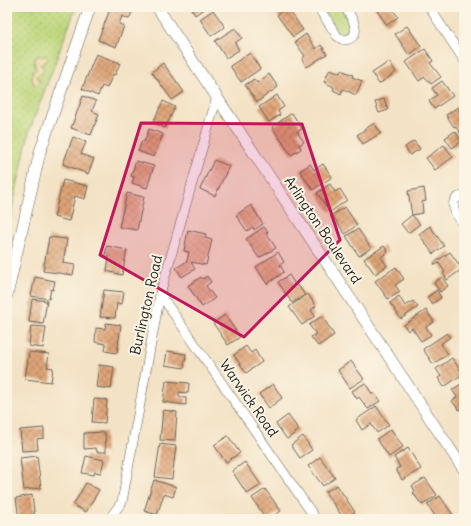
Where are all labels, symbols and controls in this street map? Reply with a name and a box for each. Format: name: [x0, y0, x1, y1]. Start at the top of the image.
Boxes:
street label: Arlington Boulevard: [280, 173, 366, 287]
street label: Burlington Road: [126, 253, 166, 357]
street label: Warwick Road: [216, 356, 282, 440]

